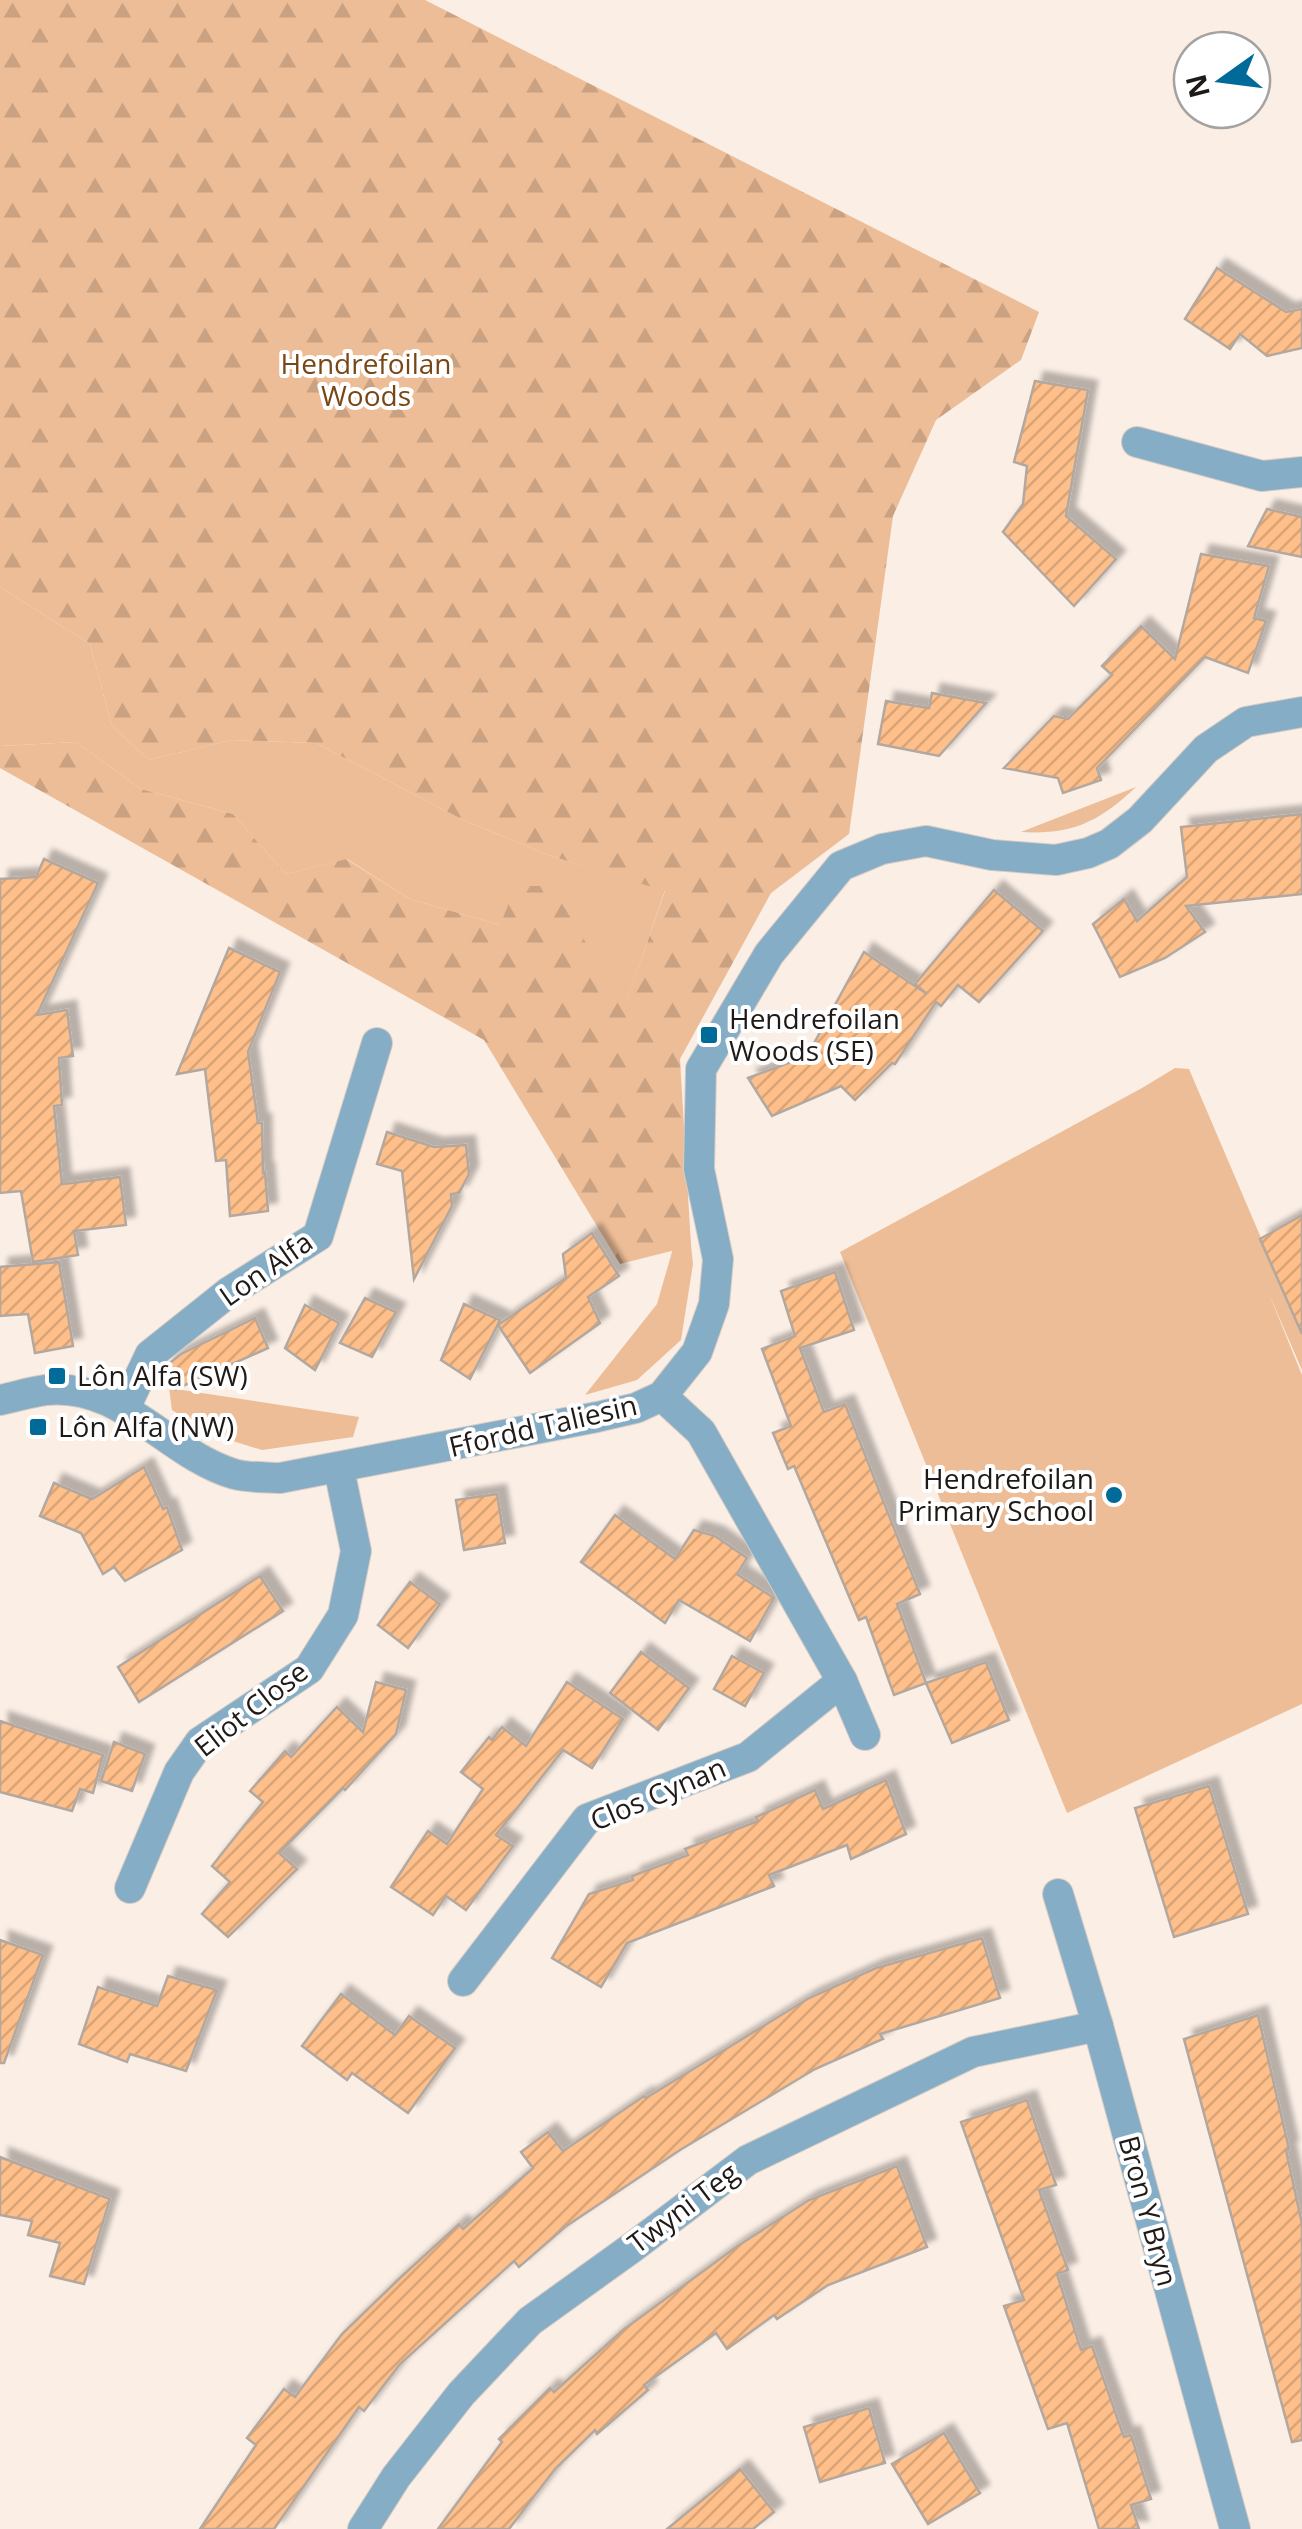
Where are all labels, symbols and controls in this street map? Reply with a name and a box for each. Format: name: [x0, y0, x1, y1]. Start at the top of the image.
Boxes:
north arrow: [1172, 30, 1272, 130]
text: N: [1176, 71, 1218, 102]
park label: Hendrefoilan Woods: [281, 344, 451, 414]
place label: Hendrefoilan Woods (SE): [729, 999, 900, 1069]
marker: Hendrefoilan Woods (SE): [698, 1024, 720, 1046]
street label: Lon Alfa: [211, 1222, 320, 1314]
place label: Lôn Alfa (SW): [77, 1356, 248, 1394]
marker: Lôn Alfa (SW): [46, 1365, 68, 1387]
street label: Ffordd Taliesin: [445, 1385, 641, 1465]
place label: Lôn Alfa (NW): [58, 1407, 234, 1445]
marker: Lôn Alfa (NW): [27, 1416, 49, 1438]
place label: Hendrefoilan Primary School: [898, 1459, 1094, 1529]
marker: Hendrefoilan Primary School: [1103, 1484, 1125, 1506]
street label: Eliot Close: [186, 1652, 315, 1765]
street label: Clos Cynan: [584, 1748, 731, 1839]
street label: Bron Y Bryn: [1111, 2131, 1187, 2290]
street label: Twyni Teg: [619, 2153, 745, 2261]

